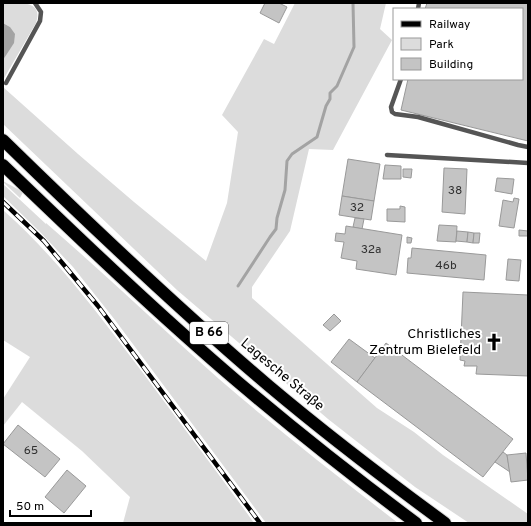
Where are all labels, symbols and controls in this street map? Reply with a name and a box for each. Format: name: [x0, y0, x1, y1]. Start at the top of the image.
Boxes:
legend: [393, 8, 523, 80]
text: Railway: [429, 17, 470, 33]
text: Park: [429, 37, 454, 53]
text: Building: [429, 57, 473, 73]
house number: 38: [448, 183, 462, 199]
house number: 32: [350, 200, 364, 216]
house number: 32a: [361, 242, 381, 258]
house number: 46b: [435, 258, 457, 274]
road number: B 66: [190, 322, 228, 344]
place label: Christliches Zentrum Bielefeld: [369, 326, 481, 359]
church icon: Christliches Zentrum Bielefeld: [484, 332, 504, 352]
street label: Lagesche Straße: [237, 335, 327, 415]
house number: 65: [24, 443, 38, 459]
scale bar: [10, 492, 91, 518]
text: 50 m: [16, 499, 44, 515]

